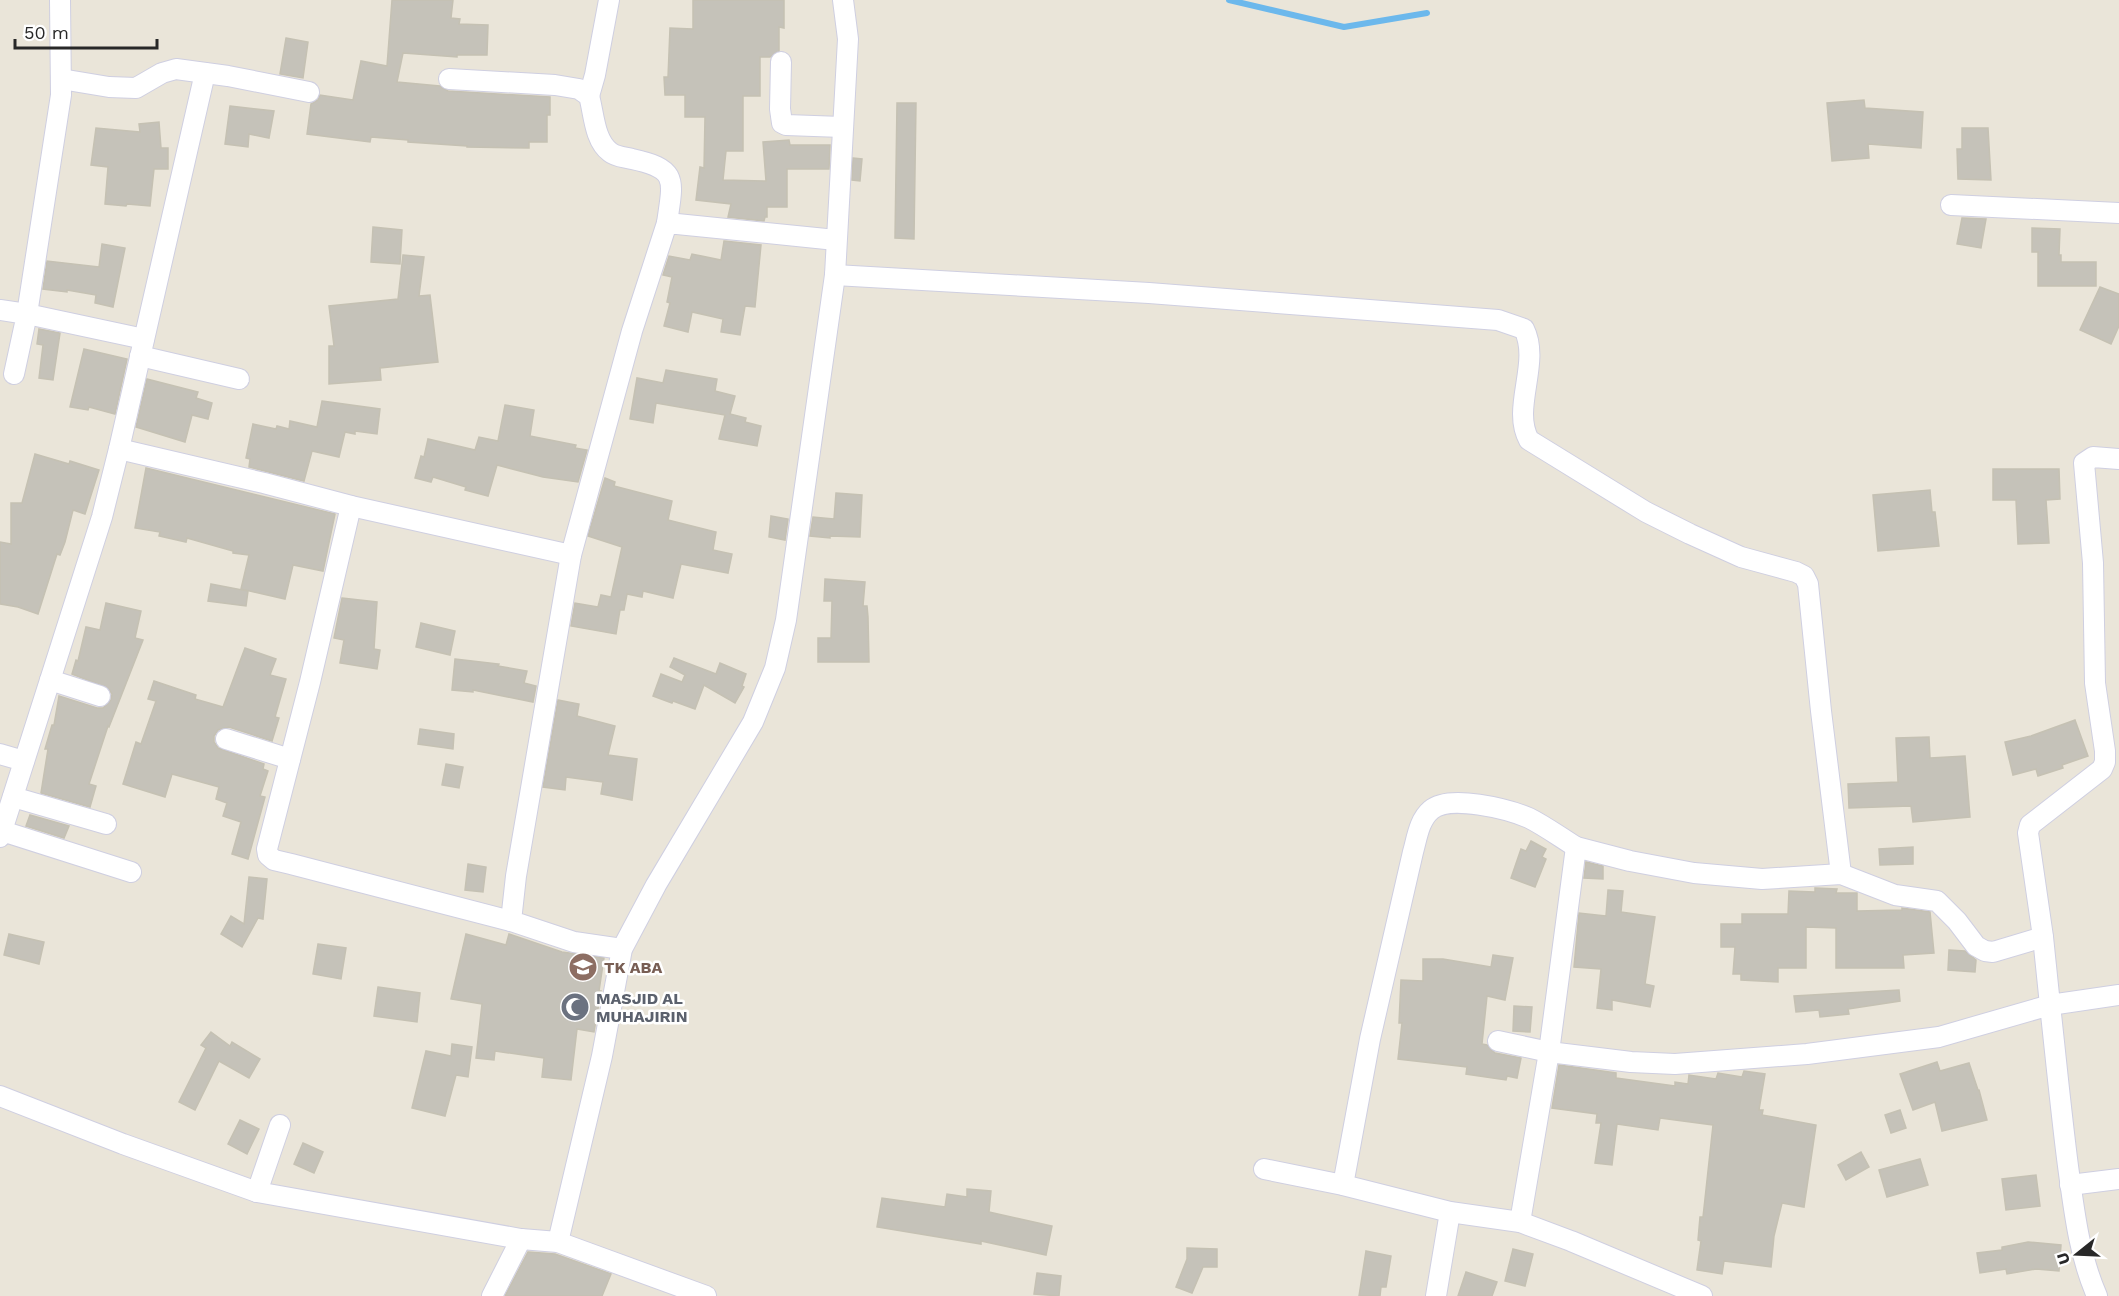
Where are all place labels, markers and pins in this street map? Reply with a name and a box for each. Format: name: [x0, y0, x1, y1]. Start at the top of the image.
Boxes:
school or university icon: TK ABA: [567, 951, 599, 983]
place label: TK ABA: [604, 958, 662, 977]
place label: MASJID AL MUHAJIRIN: [596, 989, 688, 1026]
mosque icon: MASJID AL MUHAJIRIN: [559, 991, 591, 1023]

